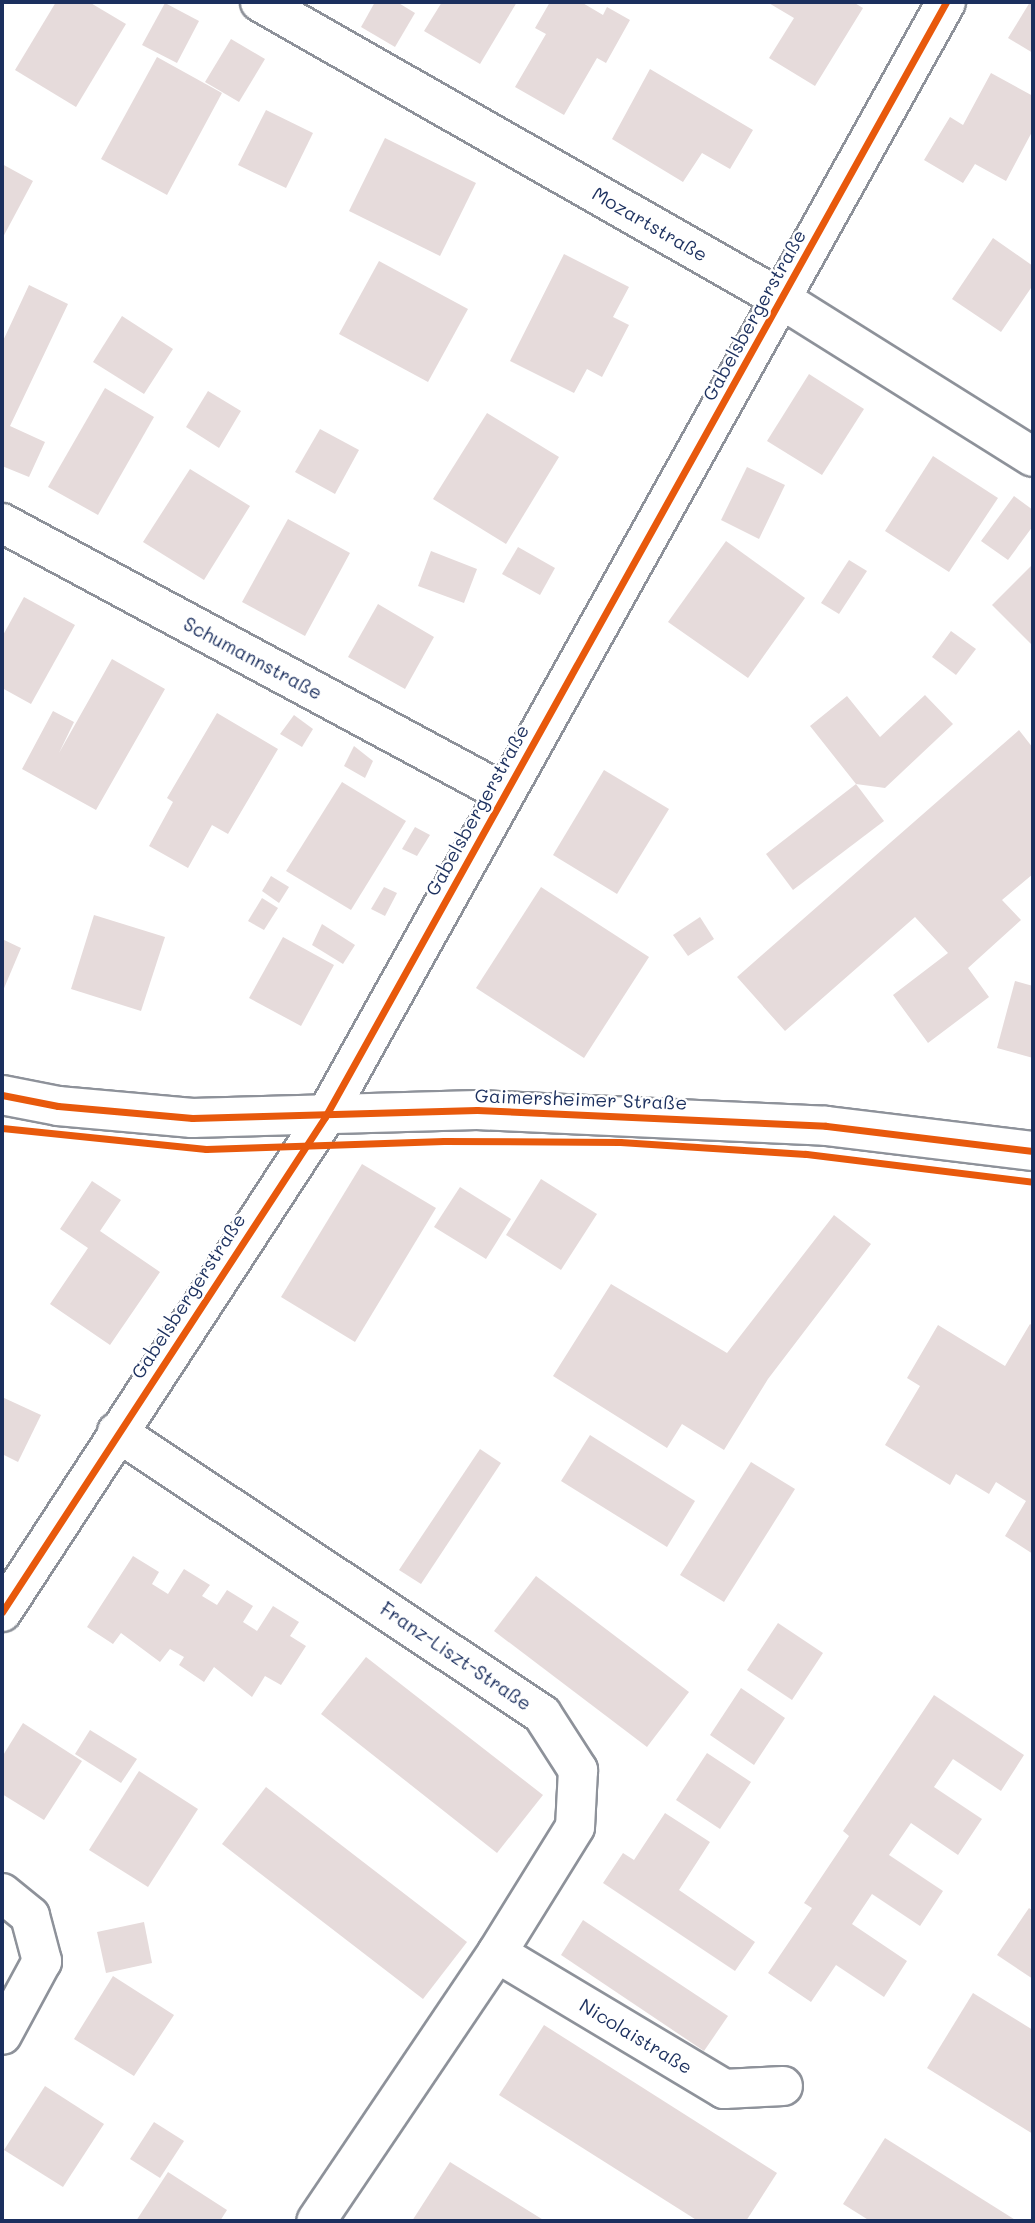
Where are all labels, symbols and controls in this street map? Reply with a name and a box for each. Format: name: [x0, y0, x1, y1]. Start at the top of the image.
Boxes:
street label: Mozartstraße: [588, 182, 712, 266]
street label: Gabelsbergerstraße: [697, 225, 811, 405]
street label: Schumannstraße: [180, 612, 326, 704]
street label: Gabelsbergerstraße: [420, 720, 534, 900]
street label: Gaimersheimer Straße: [474, 1084, 688, 1114]
street label: Gabelsbergerstraße: [126, 1209, 250, 1383]
street label: Franz-Liszt-Straße: [376, 1597, 536, 1715]
street label: Nicolaistraße: [575, 1993, 697, 2079]

